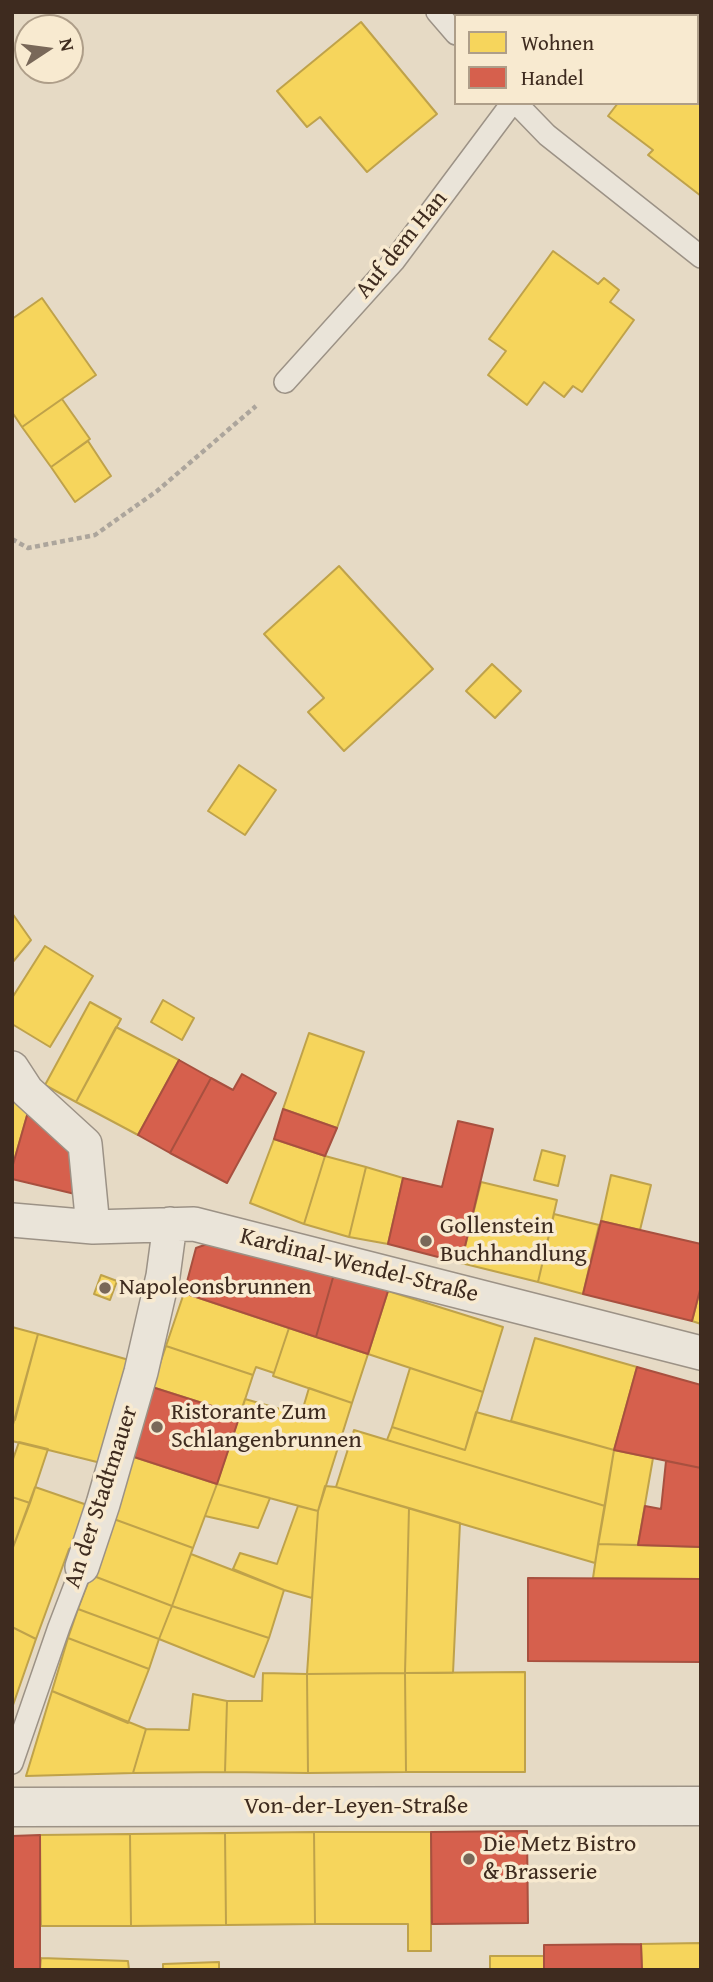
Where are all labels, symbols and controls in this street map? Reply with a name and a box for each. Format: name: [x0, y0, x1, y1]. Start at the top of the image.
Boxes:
north arrow: [14, 14, 84, 84]
legend: [454, 14, 699, 105]
text: Wohnen: [521, 27, 594, 58]
text: N: [52, 35, 83, 54]
text: Handel: [521, 62, 584, 93]
street label: Auf dem Han: [350, 185, 454, 305]
place label: Gollenstein Buchhandlung: [440, 1213, 587, 1269]
street label: Kardinal-Wendel-Straße: [237, 1222, 481, 1310]
marker: Gollenstein Buchhandlung: [418, 1233, 434, 1249]
place label: Napoleonsbrunnen: [119, 1274, 311, 1302]
marker: Napoleonsbrunnen: [97, 1280, 113, 1296]
place label: Ristorante Zum Schlangenbrunnen: [171, 1399, 362, 1455]
street label: An der Stadtmauer: [59, 1402, 145, 1592]
marker: Ristorante Zum Schlangenbrunnen: [149, 1419, 165, 1435]
street label: Von-der-Leyen-Straße: [244, 1793, 468, 1821]
place label: Die Metz Bistro & Brasserie: [483, 1831, 636, 1887]
marker: Die Metz Bistro & Brasserie: [461, 1851, 477, 1867]

